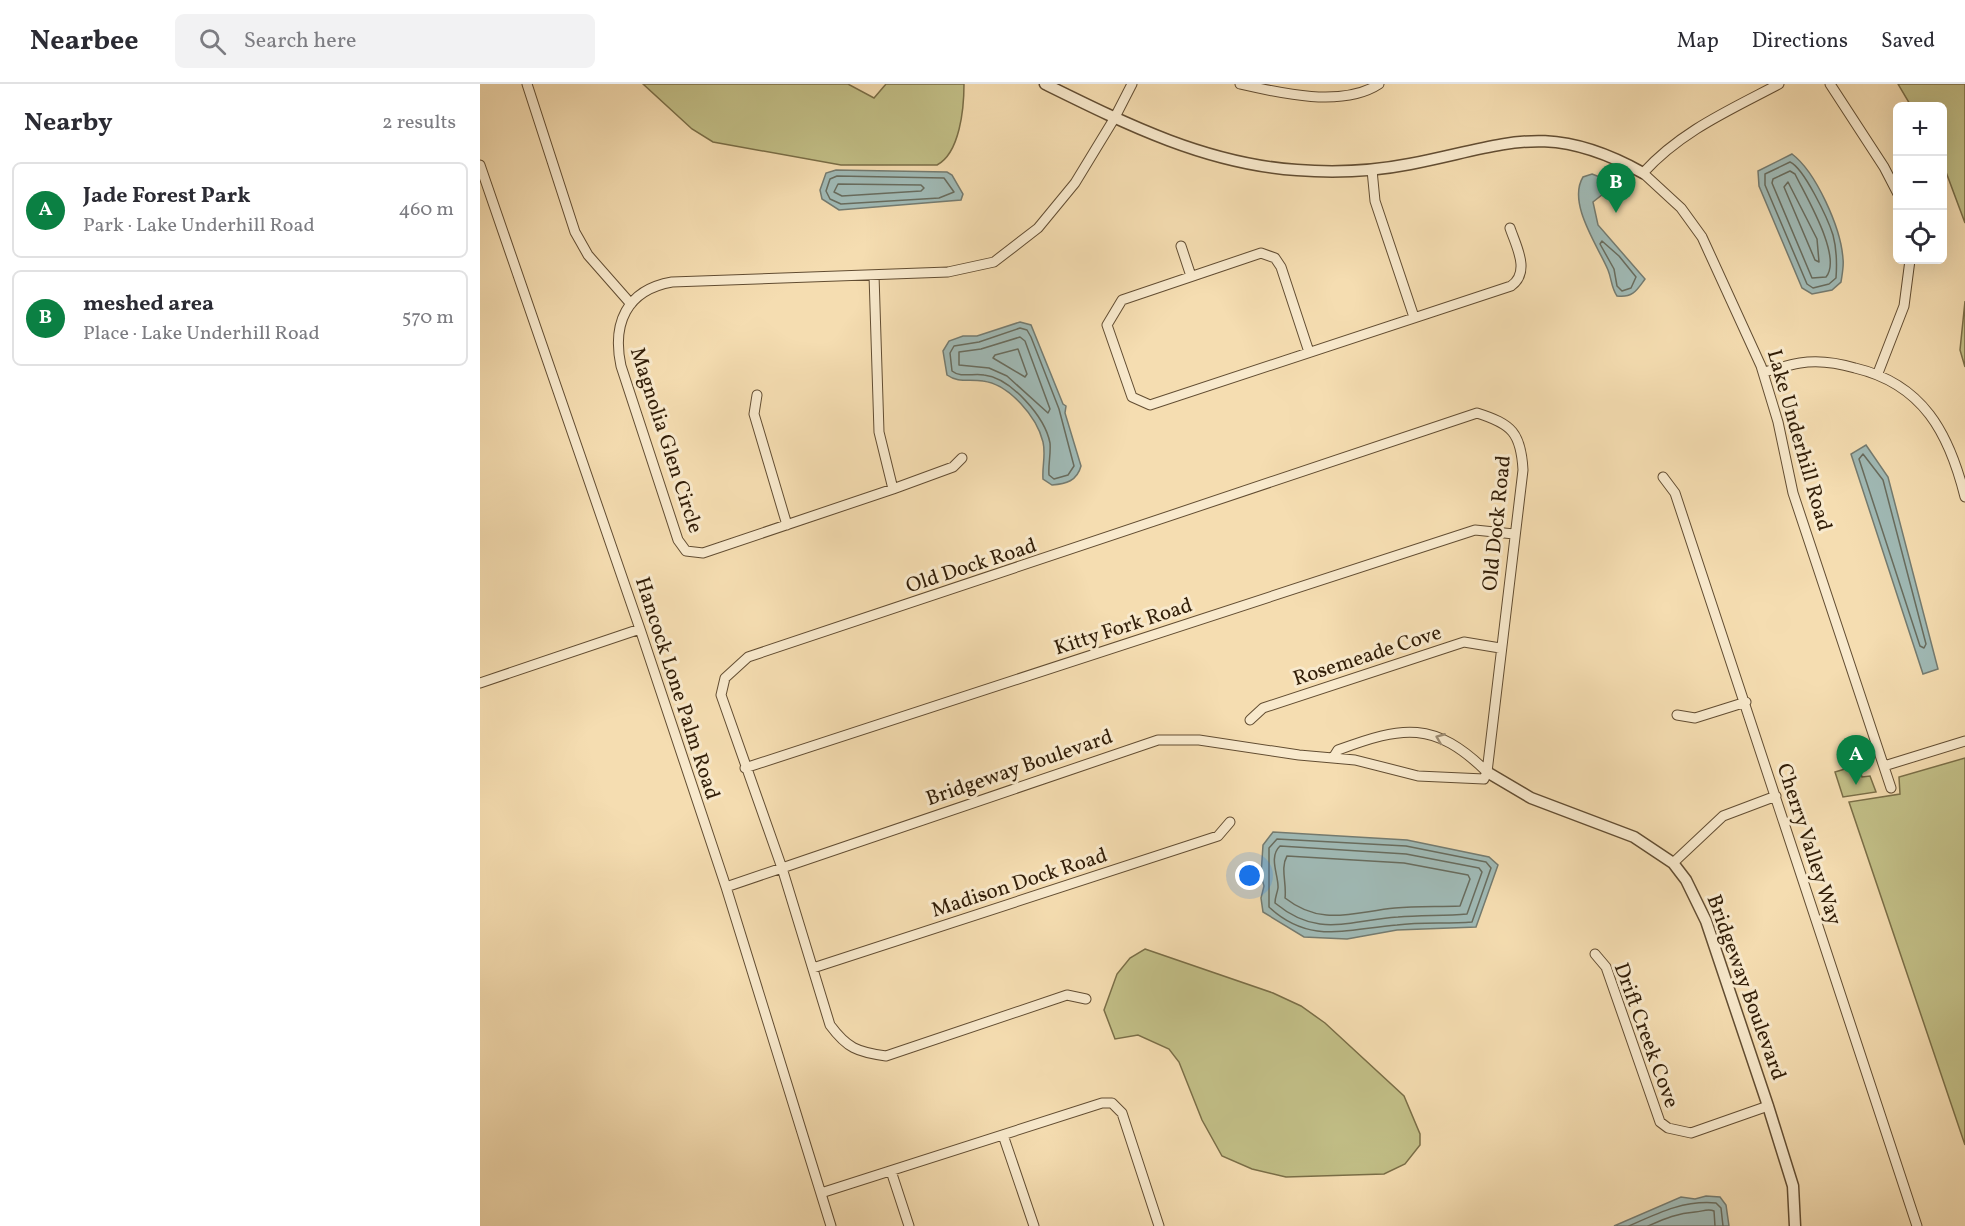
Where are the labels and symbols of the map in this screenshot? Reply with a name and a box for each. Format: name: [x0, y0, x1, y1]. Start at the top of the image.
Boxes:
pin: B: [1596, 164, 1636, 213]
street label: Magnolia Glen Circle: [622, 344, 709, 537]
street label: Lake Underhill Road: [1759, 346, 1838, 535]
street label: Old Dock Road: [1476, 454, 1519, 592]
street label: Old Dock Road: [902, 532, 1041, 601]
street label: Hancock Lone Palm Road: [627, 573, 726, 804]
street label: Kitty Fork Road: [1051, 591, 1196, 663]
street label: Rosemeade Cove: [1289, 619, 1445, 694]
street label: Bridgeway Boulevard: [922, 723, 1117, 814]
one-way arrow: [1436, 733, 1447, 745]
pin: A: [1836, 736, 1876, 785]
street label: Cherry Valley Way: [1769, 760, 1849, 930]
street label: Madison Dock Road: [928, 841, 1111, 926]
your location: [1235, 861, 1264, 890]
street label: Bridgeway Boulevard: [1698, 891, 1793, 1084]
street label: Drift Creek Cove: [1606, 959, 1685, 1112]

